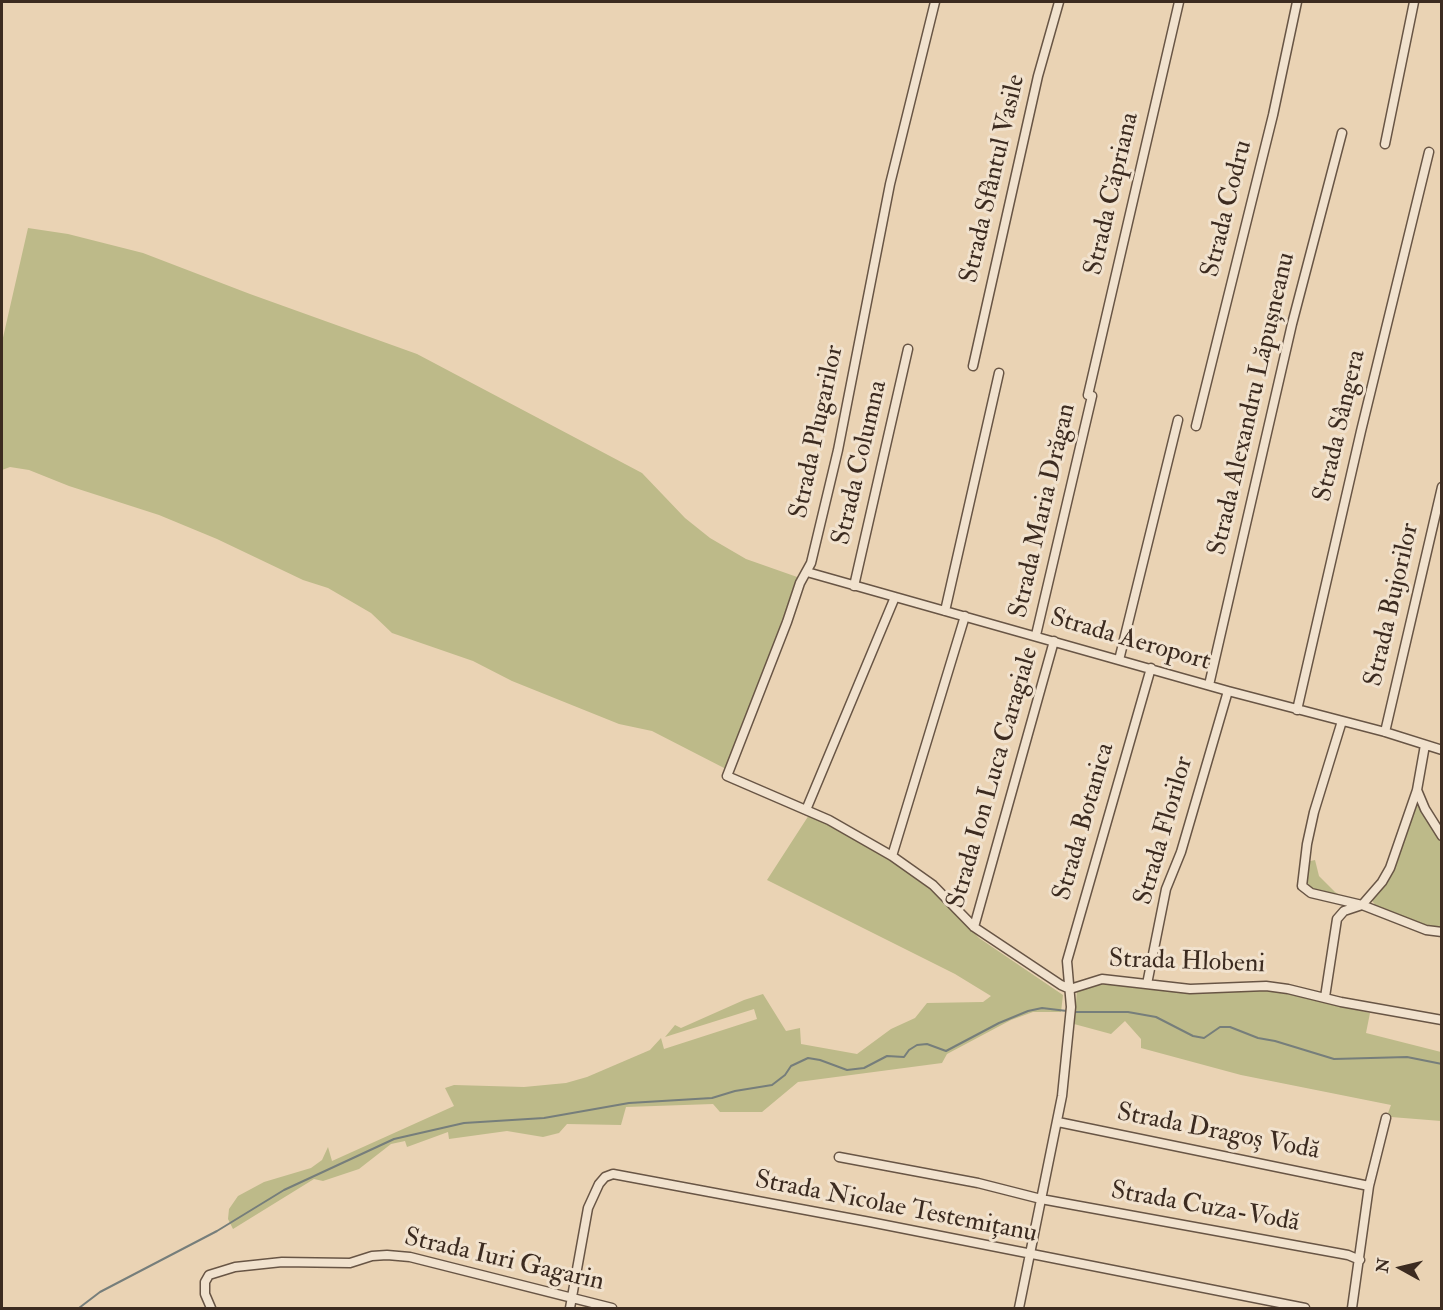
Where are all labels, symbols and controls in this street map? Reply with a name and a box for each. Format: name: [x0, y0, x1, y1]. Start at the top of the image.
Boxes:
street label: Strada Sfântul Vasile: [955, 72, 1033, 286]
street label: Strada Căpriana: [1079, 109, 1147, 279]
street label: Strada Codru: [1196, 137, 1260, 281]
street label: Strada Alexandru Lăpușneanu: [1203, 250, 1303, 558]
street label: Strada Plugarilor: [784, 343, 852, 521]
street label: Strada Sângera: [1308, 347, 1374, 505]
street label: Strada Columna: [827, 378, 895, 548]
street label: Strada Maria Drăgan: [1004, 401, 1084, 621]
street label: Strada Bujorilor: [1359, 520, 1427, 690]
street label: Strada Aeroport: [1046, 603, 1214, 679]
street label: Strada Ion Luca Caragiale: [942, 644, 1046, 912]
street label: Strada Botanica: [1048, 740, 1122, 904]
street label: Strada Florilor: [1129, 753, 1201, 909]
street label: Strada Hlobeni: [1108, 945, 1266, 981]
street label: Strada Dragoș Vodă: [1114, 1098, 1322, 1168]
street label: Strada Nicolae Testemițanu: [752, 1165, 1040, 1251]
street label: Strada Cuza-Vodă: [1108, 1176, 1302, 1240]
street label: Strada Iuri Gagarin: [401, 1223, 607, 1299]
north arrow: [1371, 1238, 1431, 1298]
text: N: [1372, 1257, 1394, 1274]

